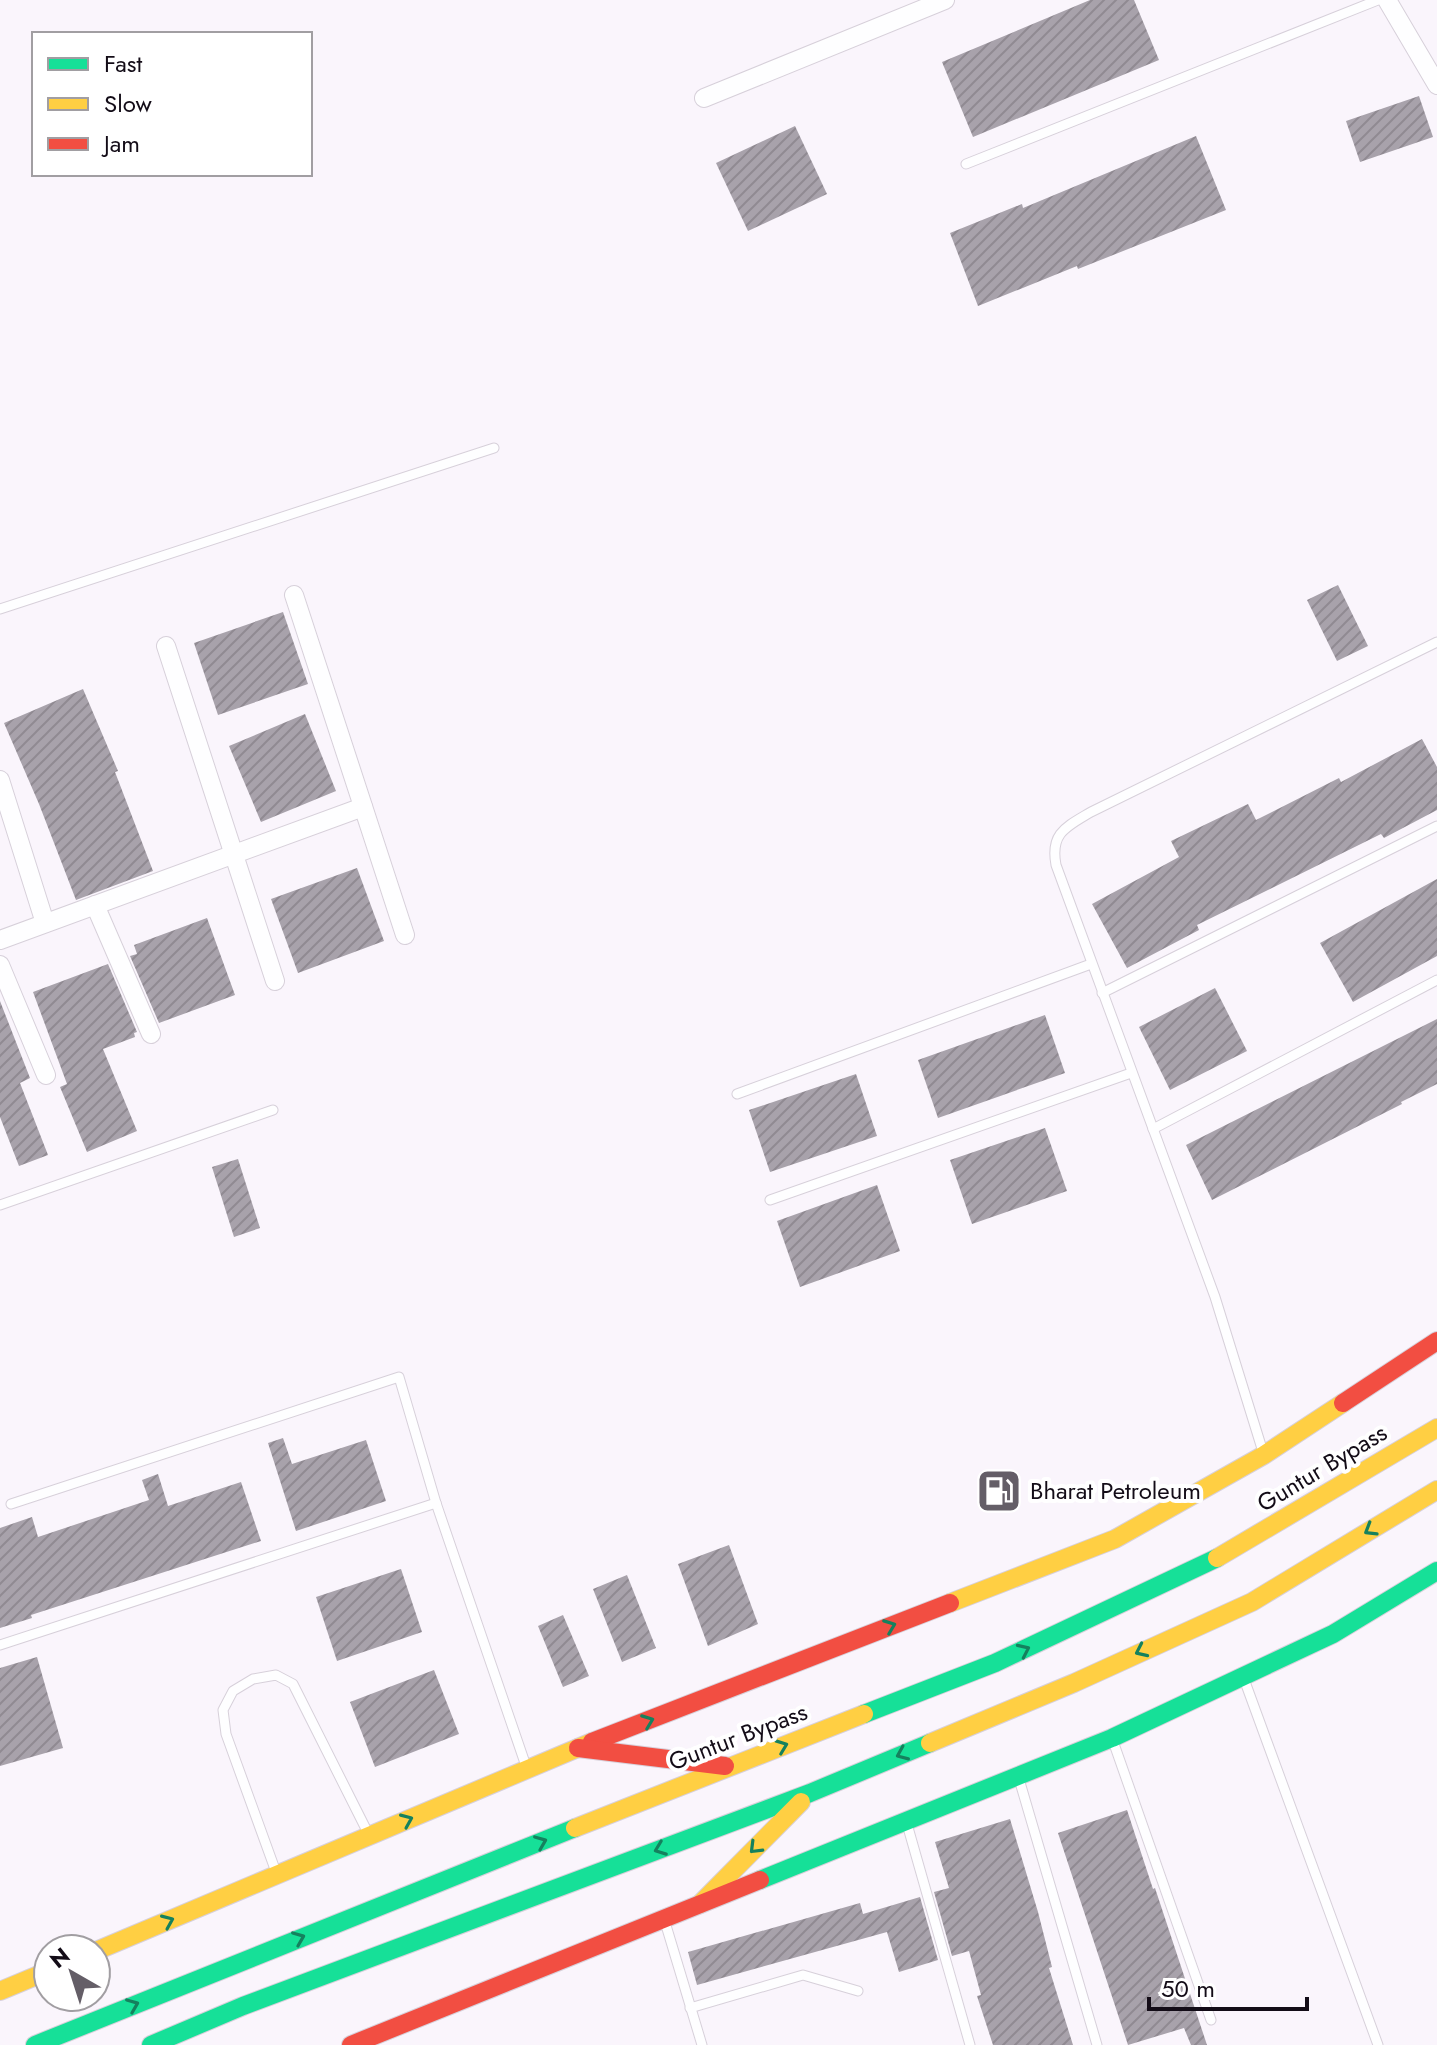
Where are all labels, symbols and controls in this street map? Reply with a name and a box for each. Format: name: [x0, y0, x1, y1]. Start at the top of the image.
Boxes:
legend: [32, 32, 312, 176]
text: Fast: [104, 46, 142, 81]
text: Slow: [104, 86, 152, 121]
text: Jam: [101, 126, 140, 161]
street label: Guntur Bypass: [1250, 1415, 1393, 1520]
fuel station icon: Bharat Petroleum: [975, 1467, 1023, 1515]
place label: Bharat Petroleum: [1030, 1473, 1201, 1508]
one-way arrow: [1364, 1520, 1379, 1536]
one-way arrow: [882, 1620, 896, 1636]
one-way arrow: [1135, 1641, 1149, 1657]
one-way arrow: [1015, 1644, 1030, 1660]
street label: Guntur Bypass: [663, 1694, 812, 1779]
one-way arrow: [640, 1714, 654, 1731]
one-way arrow: [774, 1739, 788, 1756]
one-way arrow: [896, 1745, 910, 1761]
one-way arrow: [399, 1813, 414, 1829]
one-way arrow: [533, 1835, 547, 1851]
one-way arrow: [654, 1839, 668, 1856]
one-way arrow: [750, 1839, 764, 1853]
one-way arrow: [160, 1914, 174, 1931]
one-way arrow: [291, 1931, 305, 1948]
north arrow: [32, 1933, 112, 2013]
text: N: [43, 1940, 76, 1975]
scale bar: [1149, 1961, 1307, 2011]
text: 50 m: [1161, 1971, 1215, 2006]
one-way arrow: [125, 1998, 139, 2015]

